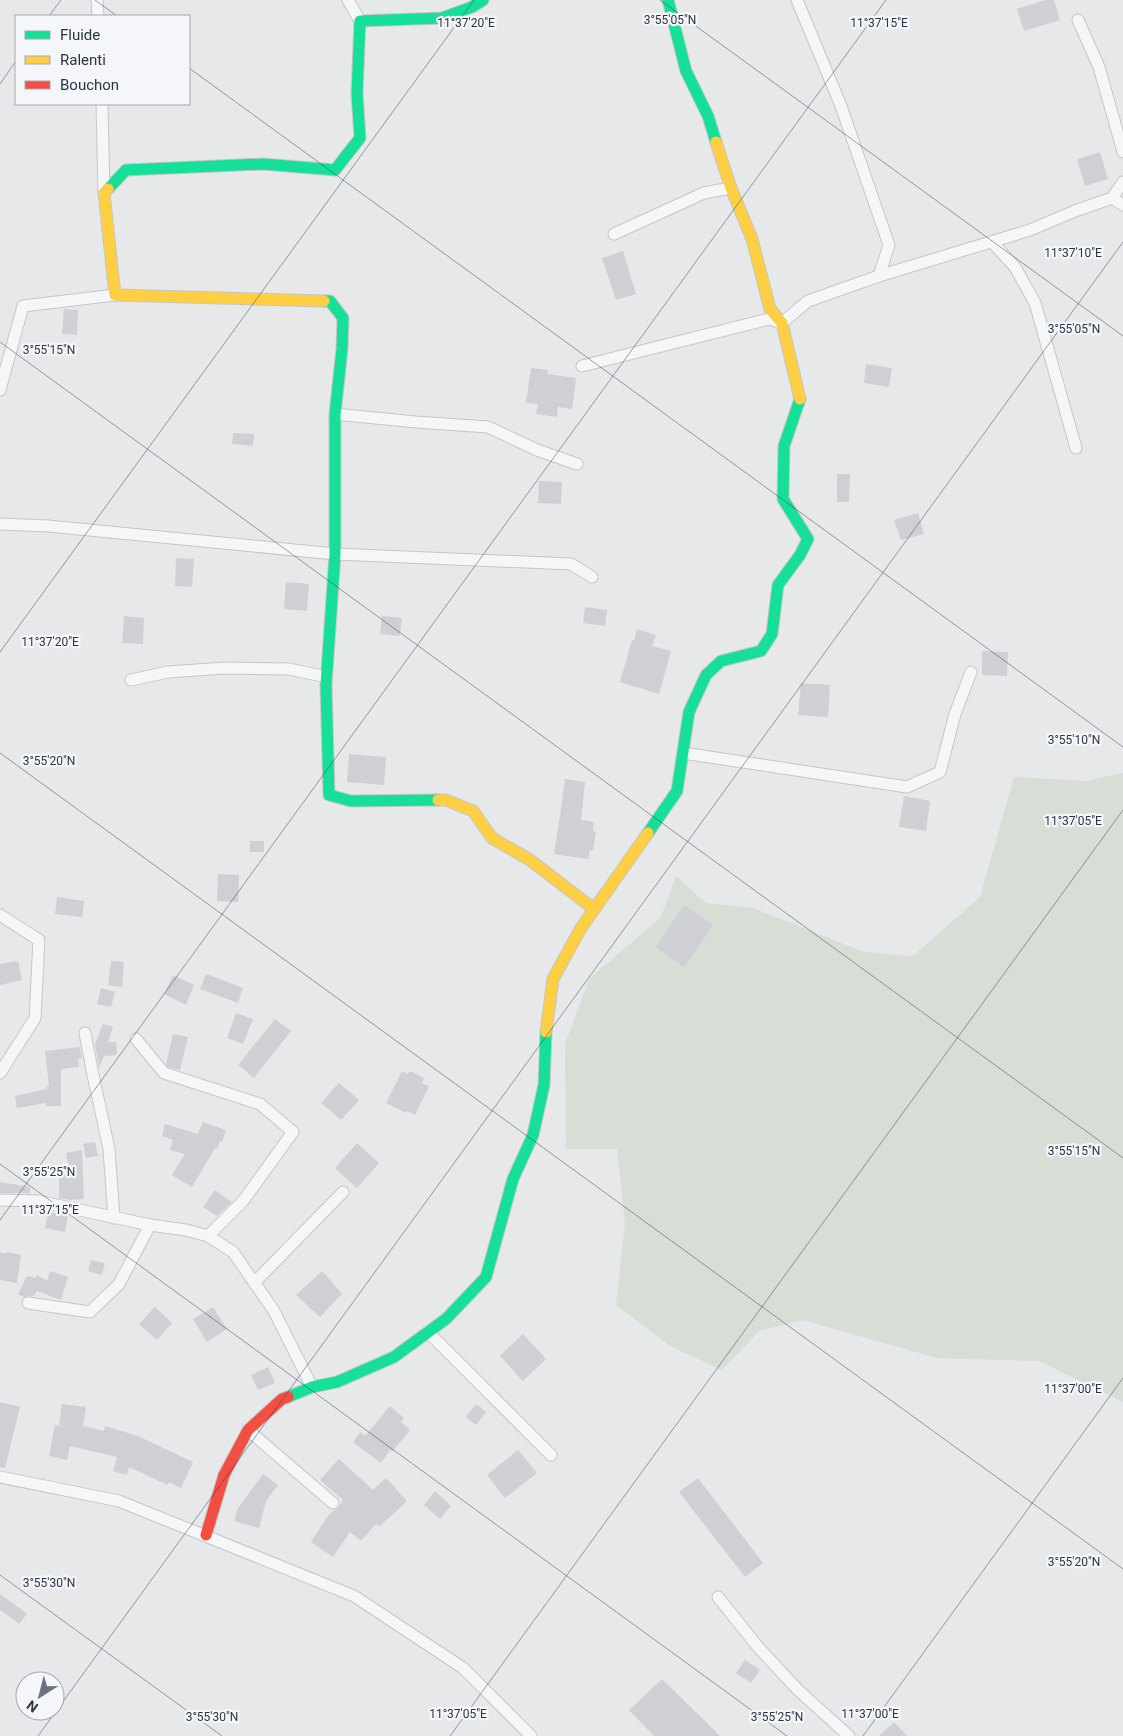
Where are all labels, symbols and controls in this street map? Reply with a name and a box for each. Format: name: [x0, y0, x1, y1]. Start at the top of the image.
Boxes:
text: 3°55'05"N: [644, 13, 696, 27]
legend: [15, 15, 190, 105]
text: 11°37'20"E: [437, 16, 495, 30]
text: 11°37'15"E: [850, 16, 908, 30]
text: Fluide: [60, 26, 100, 44]
text: Ralenti: [60, 51, 106, 69]
text: Bouchon: [60, 76, 119, 94]
text: 11°37'10"E: [1044, 246, 1102, 260]
text: 3°55'05"N: [1048, 322, 1100, 336]
text: 3°55'15"N: [23, 343, 75, 357]
text: 11°37'20"E: [21, 635, 79, 649]
text: 3°55'10"N: [1048, 733, 1100, 747]
text: 3°55'20"N: [23, 754, 75, 768]
text: 11°37'05"E: [1044, 814, 1102, 828]
text: 3°55'15"N: [1048, 1144, 1100, 1158]
text: 3°55'25"N: [23, 1165, 75, 1179]
text: 11°37'15"E: [21, 1203, 79, 1217]
text: 11°37'00"E: [1044, 1382, 1102, 1396]
text: 3°55'20"N: [1048, 1555, 1100, 1569]
text: 3°55'30"N: [23, 1576, 75, 1590]
north arrow: [15, 1671, 65, 1721]
text: N: [24, 1697, 41, 1716]
text: 11°37'05"E: [429, 1707, 487, 1721]
text: 11°37'00"E: [841, 1707, 899, 1721]
text: 3°55'30"N: [186, 1710, 238, 1724]
text: 3°55'25"N: [751, 1710, 803, 1724]

